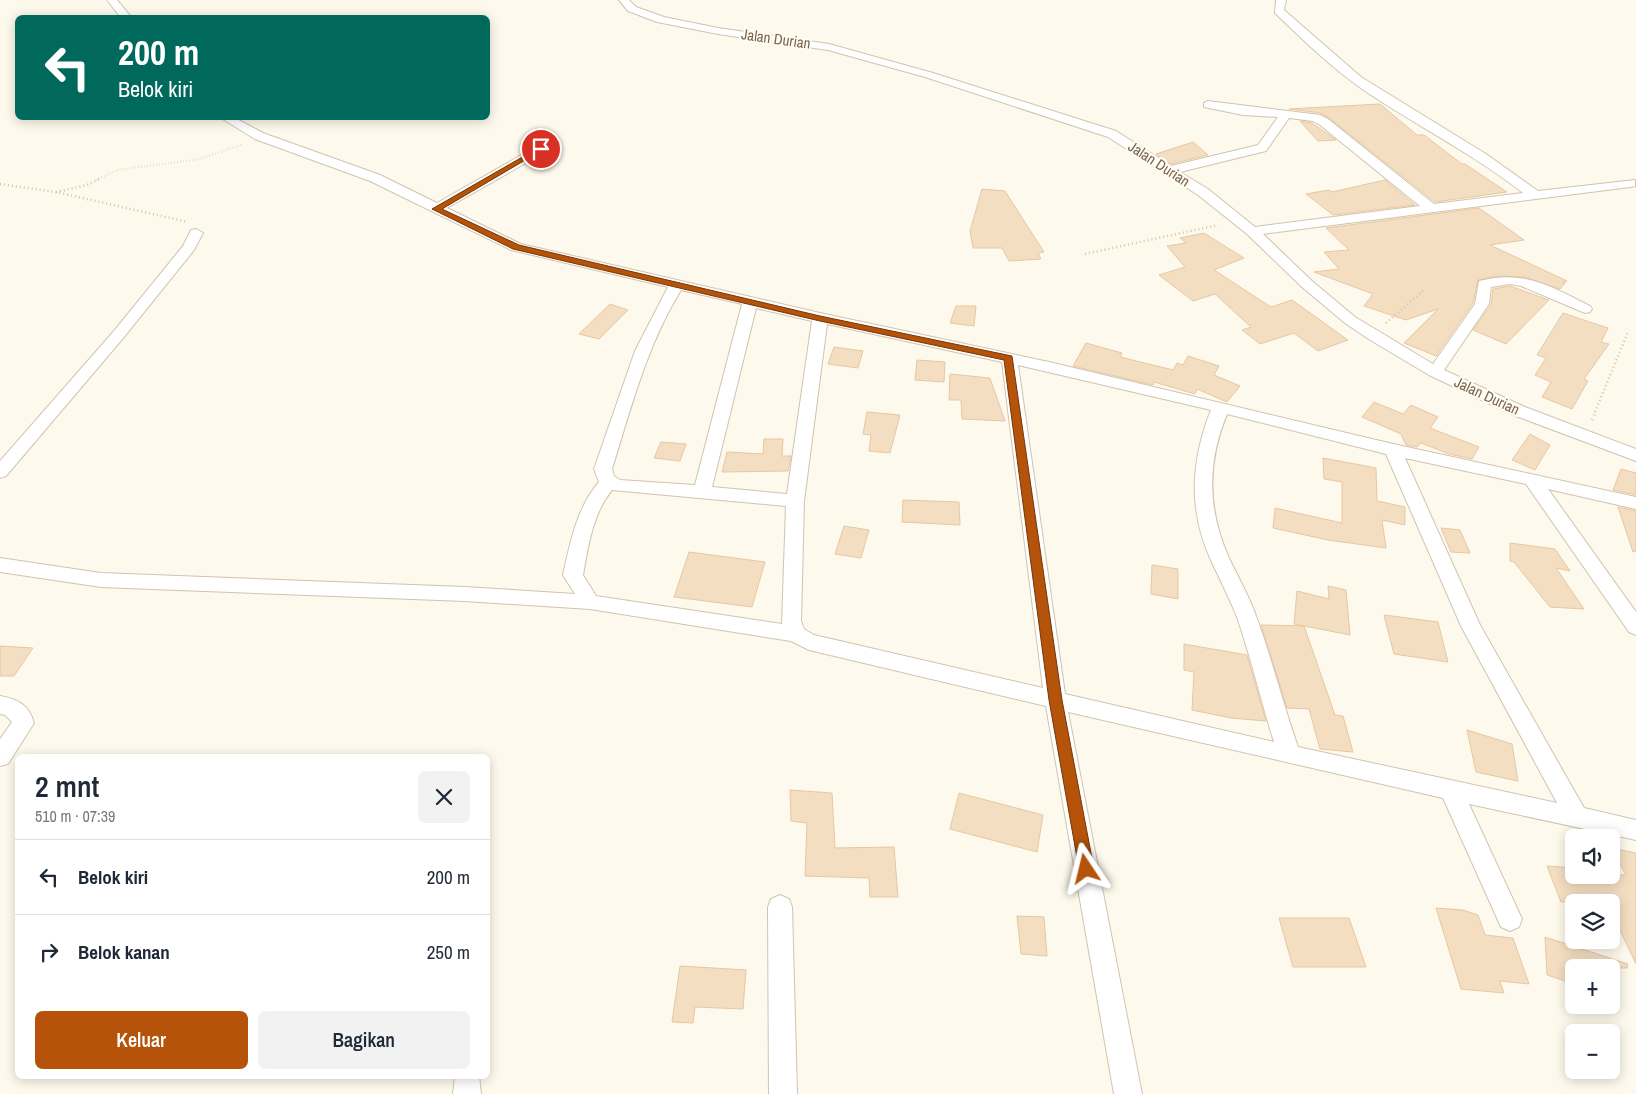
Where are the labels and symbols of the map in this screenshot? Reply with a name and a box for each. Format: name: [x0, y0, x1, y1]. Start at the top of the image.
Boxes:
street label: Jalan Durian: [740, 23, 812, 54]
pin: [520, 128, 562, 170]
street label: Jalan Durian: [1124, 136, 1194, 191]
street label: Jalan Durian: [1451, 371, 1523, 420]
position arrow: [1059, 842, 1111, 894]

